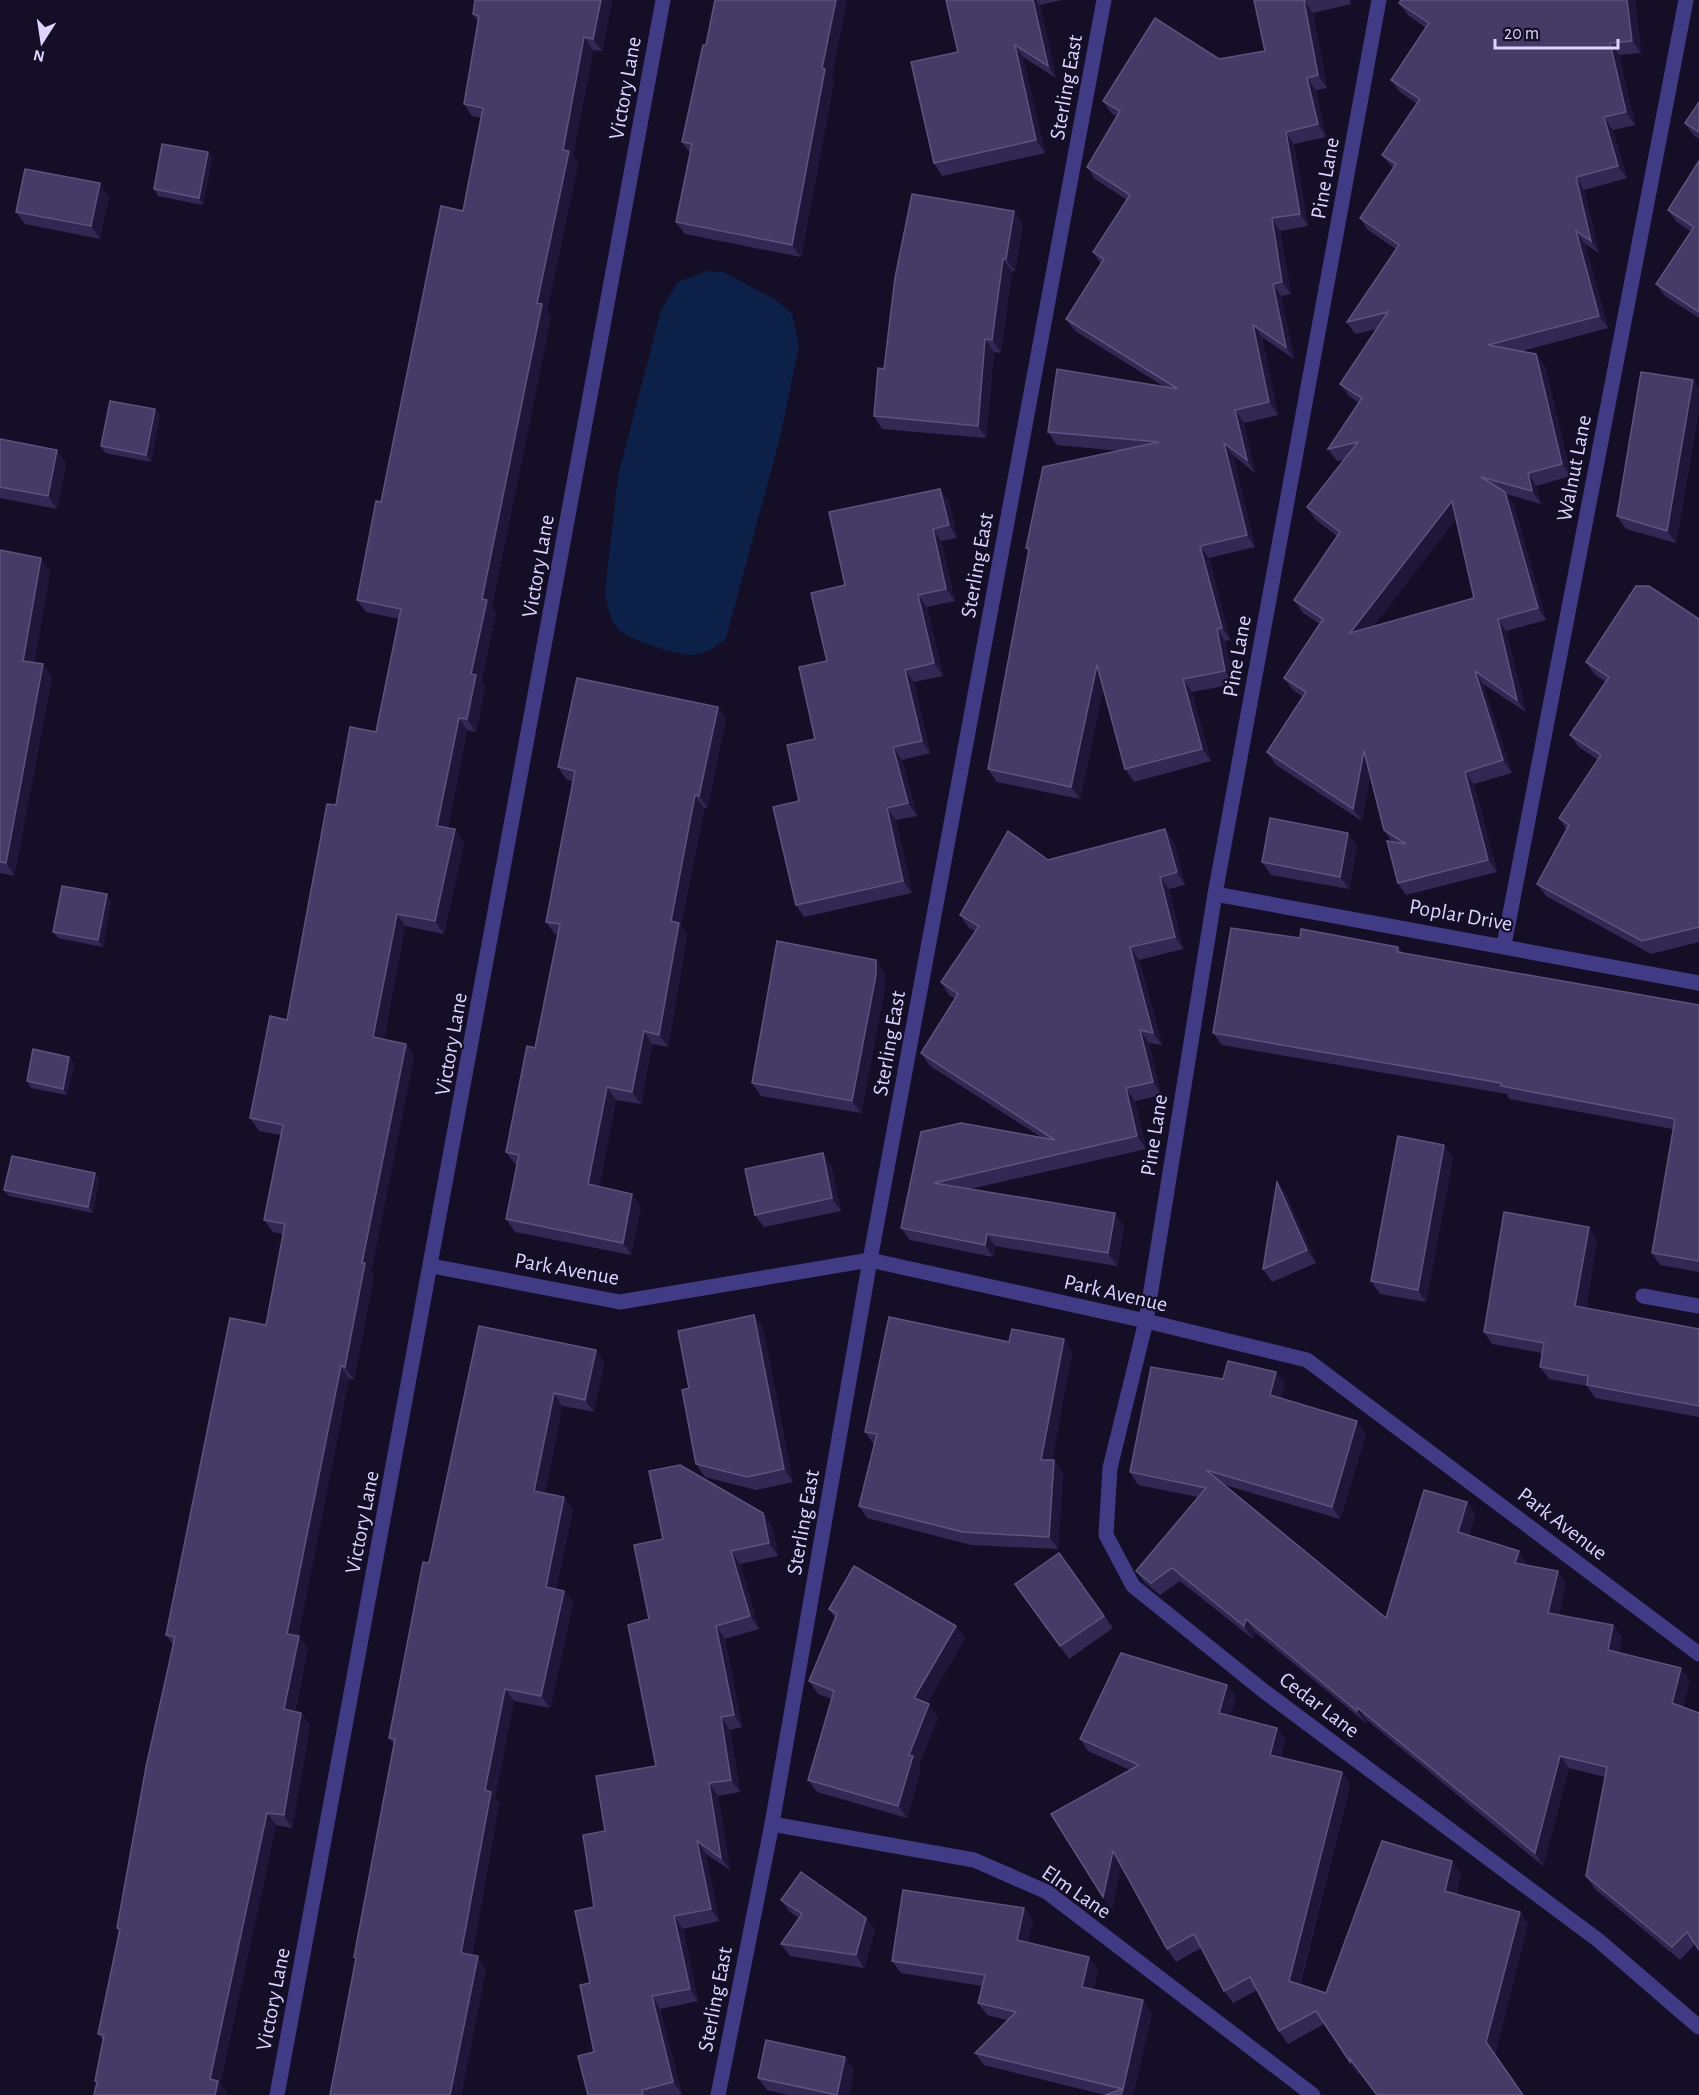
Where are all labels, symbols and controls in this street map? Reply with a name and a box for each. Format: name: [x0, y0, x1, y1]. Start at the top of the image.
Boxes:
north arrow: [12, 12, 72, 72]
scale bar: [1495, 12, 1618, 50]
text: 20 m: [1504, 25, 1539, 43]
street label: Sterling East: [1046, 33, 1086, 141]
street label: Victory Lane: [605, 35, 645, 142]
text: N: [32, 47, 46, 65]
street label: Pine Lane: [1307, 136, 1343, 221]
street label: Walnut Lane: [1553, 413, 1595, 523]
street label: Sterling East: [957, 511, 997, 619]
street label: Victory Lane: [518, 513, 558, 620]
street label: Pine Lane: [1219, 614, 1255, 699]
street label: Poplar Drive: [1408, 895, 1514, 935]
street label: Sterling East: [869, 989, 909, 1097]
street label: Victory Lane: [431, 991, 471, 1098]
street label: Pine Lane: [1137, 1093, 1171, 1178]
street label: Park Avenue: [513, 1249, 621, 1289]
street label: Park Avenue: [1062, 1270, 1170, 1316]
street label: Sterling East: [783, 1468, 823, 1576]
street label: Victory Lane: [341, 1469, 383, 1576]
street label: Park Avenue: [1514, 1483, 1611, 1564]
street label: Cedar Lane: [1275, 1668, 1363, 1742]
street label: Elm Lane: [1038, 1861, 1115, 1923]
street label: Sterling East: [694, 1945, 736, 2053]
street label: Victory Lane: [252, 1946, 294, 2053]

